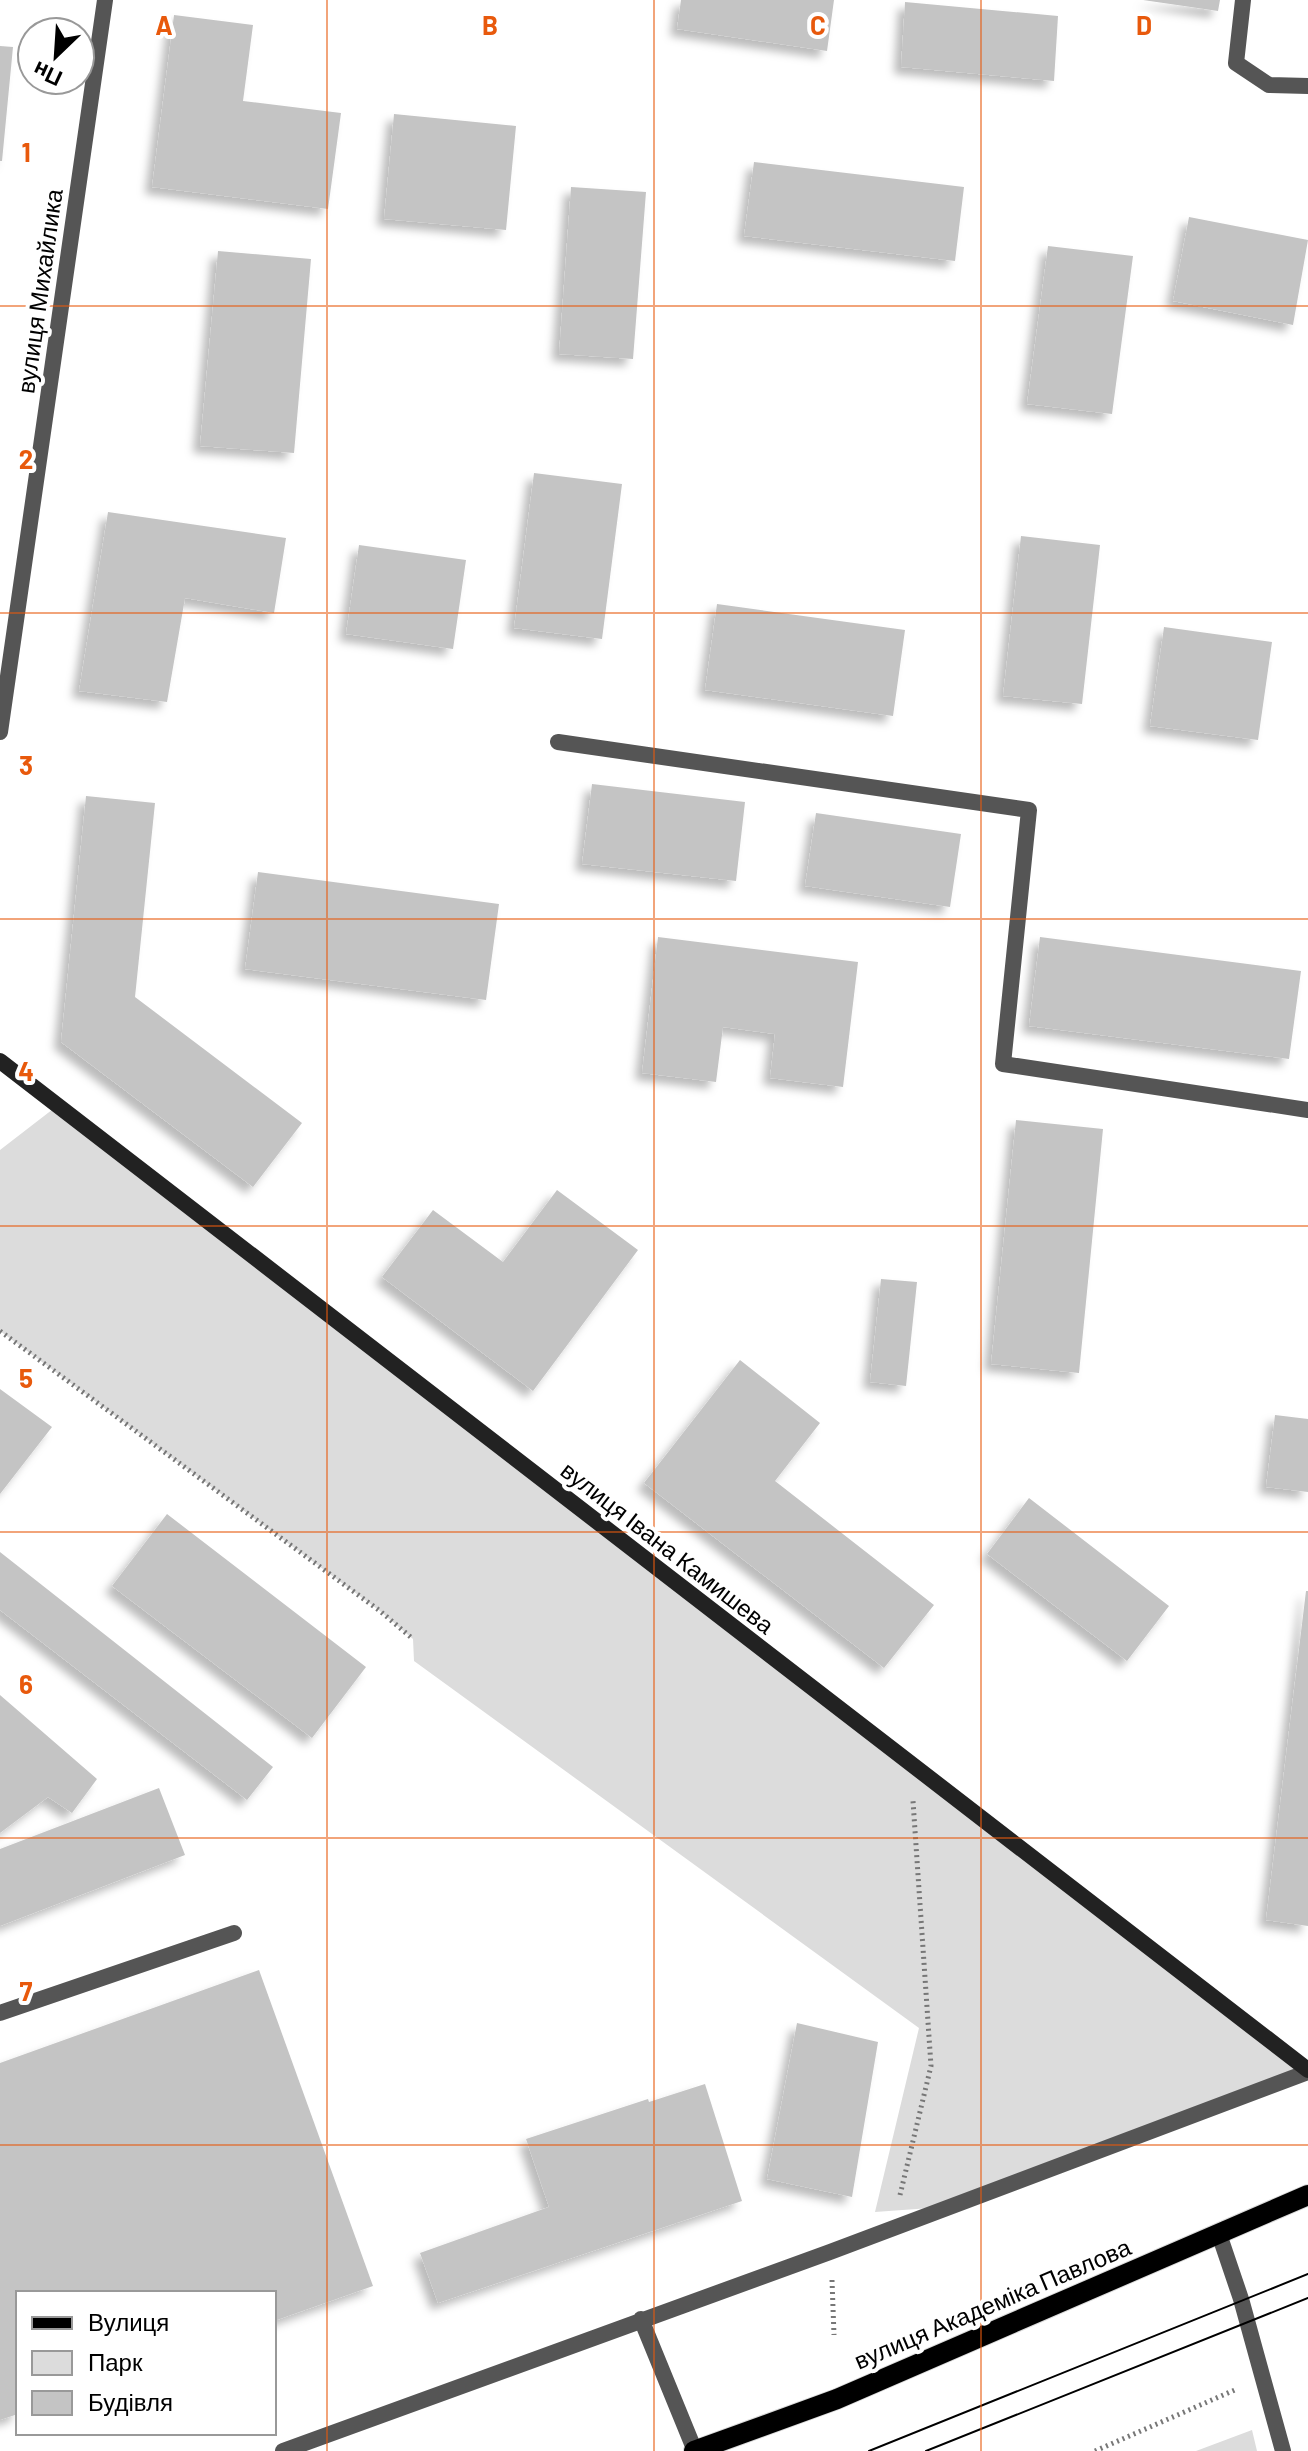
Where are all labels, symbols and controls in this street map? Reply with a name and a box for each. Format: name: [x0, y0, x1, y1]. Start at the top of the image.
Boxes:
text: A: [155, 9, 173, 40]
text: B: [482, 9, 498, 40]
text: C: [810, 9, 826, 40]
text: D: [1136, 9, 1152, 40]
north arrow: [16, 16, 96, 96]
text: Пн: [28, 57, 66, 93]
text: 1: [21, 136, 31, 167]
street label: вулиця Михайлика: [10, 186, 68, 395]
text: 2: [19, 443, 33, 474]
text: 3: [19, 749, 33, 780]
text: 4: [18, 1055, 34, 1086]
text: 5: [19, 1362, 33, 1393]
street label: вулиця Івана Камишева: [556, 1455, 781, 1640]
text: 6: [19, 1668, 33, 1699]
text: 7: [20, 1975, 33, 2006]
street label: вулиця Академіка Павлова: [849, 2231, 1135, 2374]
legend: [16, 2291, 276, 2435]
text: Вулиця: [88, 2307, 169, 2336]
text: Парк: [88, 2347, 143, 2376]
text: Будівля: [88, 2387, 173, 2416]

